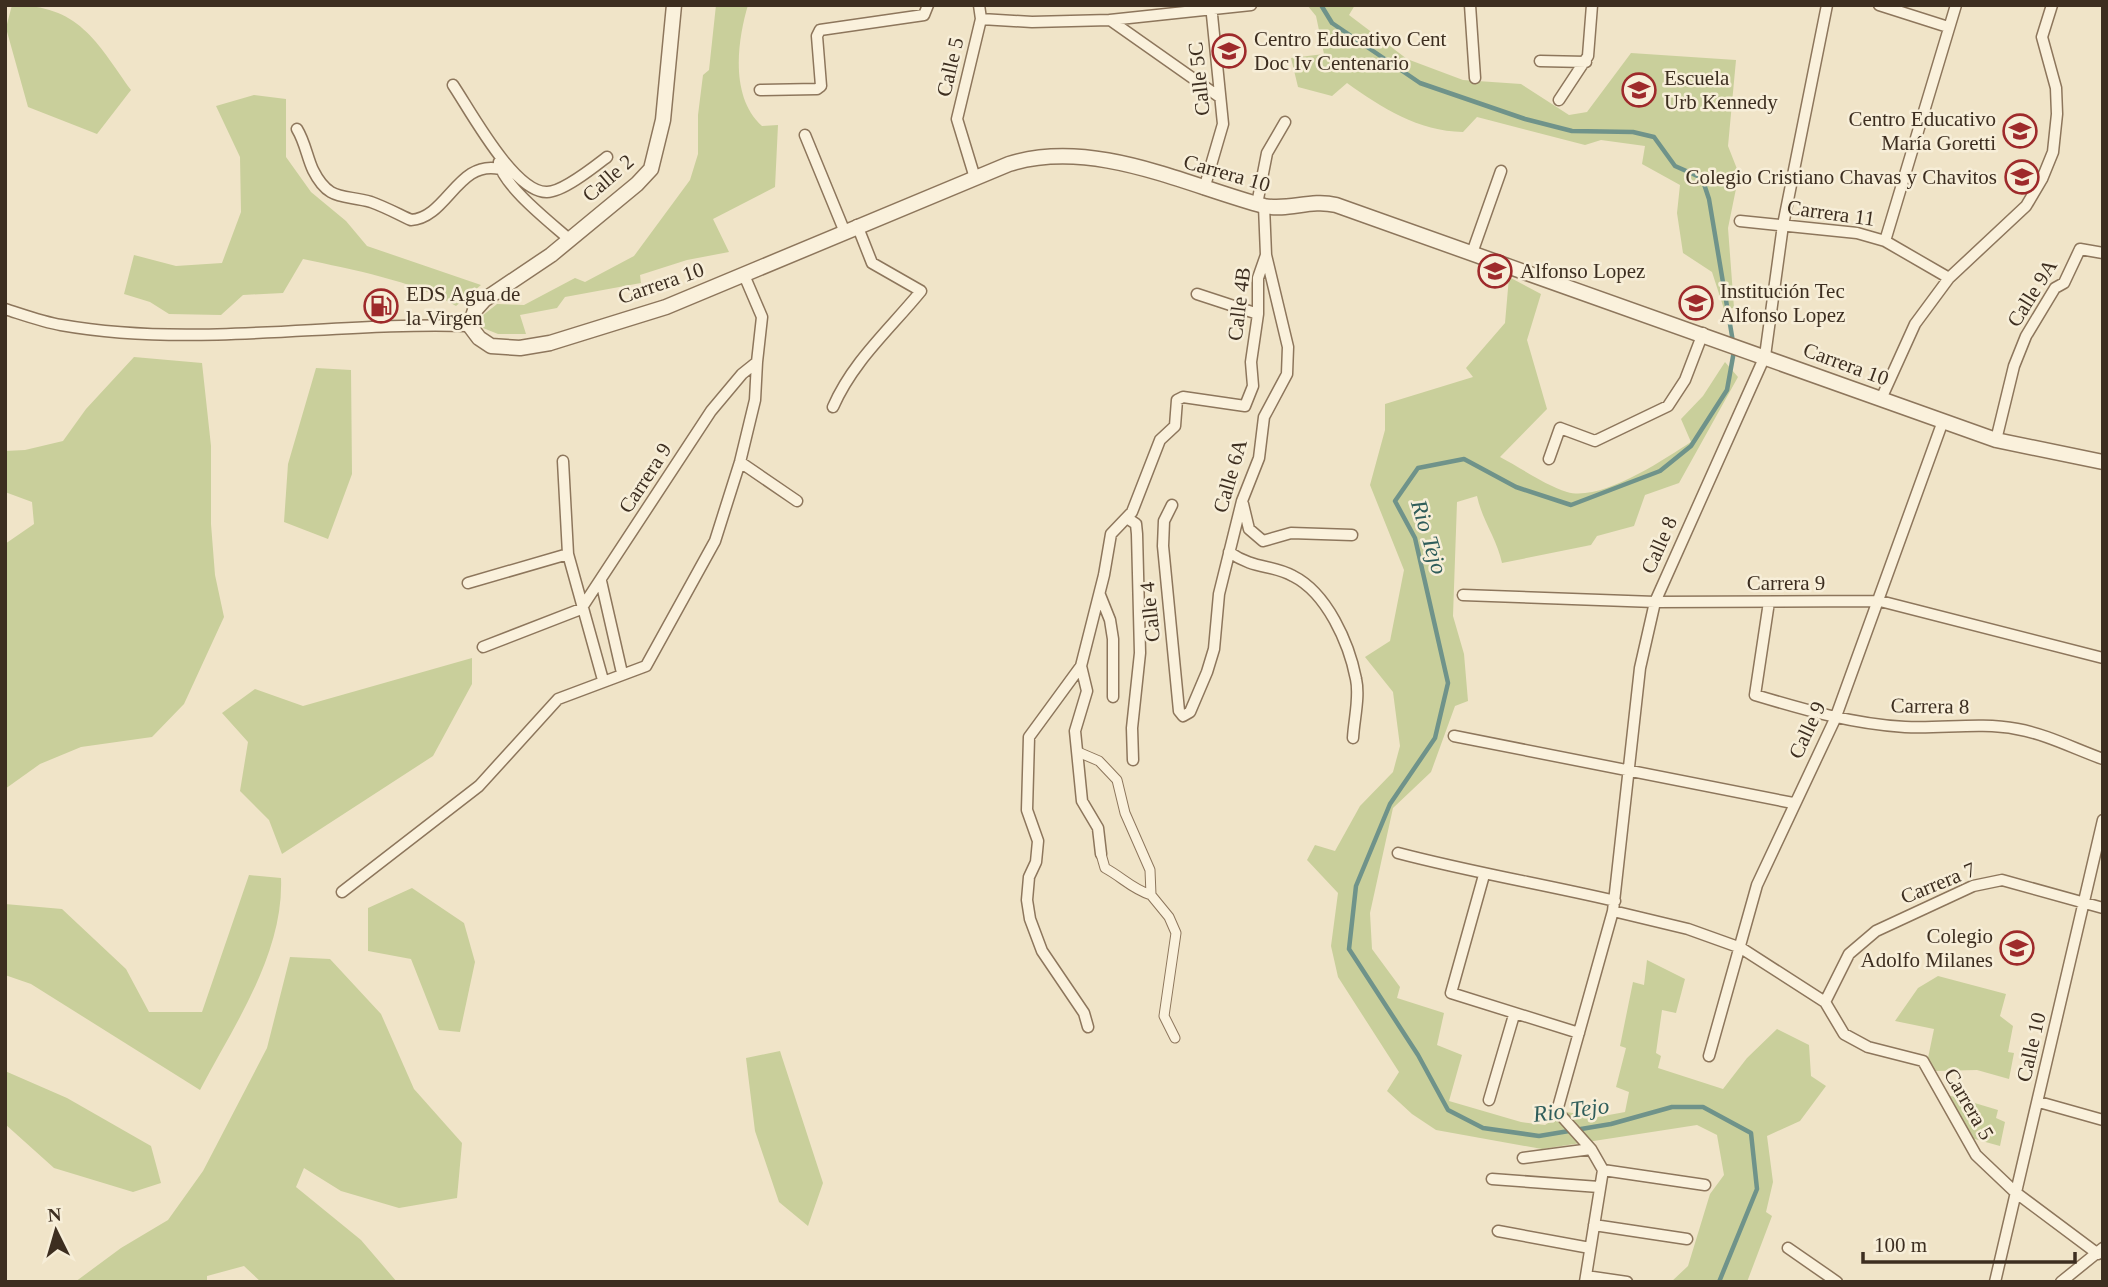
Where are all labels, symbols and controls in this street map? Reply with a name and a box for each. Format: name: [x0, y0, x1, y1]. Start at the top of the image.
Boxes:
place label: Centro Educativo Cent Doc Iv Centenario: [1254, 27, 1447, 75]
school or university icon: Centro Educativo Cent Doc Iv Centenario: [1210, 32, 1248, 70]
street label: Calle 5: [932, 35, 968, 99]
street label: Calle 5C: [1183, 41, 1215, 117]
place label: Escuela Urb Kennedy: [1664, 66, 1778, 114]
school or university icon: Escuela Urb Kennedy: [1620, 71, 1658, 109]
place label: Centro Educativo María Goretti: [1848, 107, 1996, 155]
school or university icon: Centro Educativo María Goretti: [2001, 112, 2039, 150]
street label: Calle 2: [577, 149, 639, 207]
street label: Carrera 10: [1181, 149, 1273, 197]
school or university icon: Colegio Cristiano Chavas y Chavitos: [2003, 158, 2041, 196]
place label: Colegio Cristiano Chavas y Chavitos: [1686, 165, 1997, 189]
street label: Carrera 11: [1786, 195, 1876, 231]
school or university icon: Alfonso Lopez: [1476, 252, 1514, 290]
street label: Calle 9A: [2002, 254, 2063, 331]
street label: Carrera 10: [615, 257, 707, 309]
place label: Alfonso Lopez: [1520, 259, 1645, 283]
street label: Calle 4B: [1223, 266, 1255, 342]
place label: Institución Tec Alfonso Lopez: [1720, 279, 1845, 327]
place label: EDS Agua de la Virgen: [406, 282, 520, 330]
school or university icon: Institución Tec Alfonso Lopez: [1677, 284, 1715, 322]
fuel station icon: EDS Agua de la Virgen: [362, 287, 400, 325]
street label: Carrera 10: [1800, 337, 1892, 391]
street label: Calle 6A: [1208, 436, 1252, 515]
street label: Carrera 9: [614, 438, 676, 518]
water label: Rio Tejo: [1406, 496, 1452, 577]
street label: Calle 8: [1636, 513, 1682, 577]
street label: Carrera 9: [1747, 571, 1825, 595]
street label: Calle 4: [1135, 580, 1165, 643]
street label: Carrera 8: [1890, 693, 1970, 719]
street label: Calle 9: [1783, 698, 1831, 762]
street label: Carrera 7: [1897, 857, 1979, 909]
place label: Colegio Adolfo Milanes: [1861, 924, 1993, 972]
school or university icon: Colegio Adolfo Milanes: [1998, 929, 2036, 967]
street label: Calle 10: [2011, 1010, 2051, 1084]
street label: Carrera 5: [1939, 1064, 1999, 1144]
water label: Rio Tejo: [1531, 1093, 1610, 1127]
north arrow: [21, 1196, 91, 1266]
text: N: [47, 1203, 63, 1226]
scale bar: [1863, 1220, 2075, 1264]
text: 100 m: [1874, 1233, 1927, 1257]

